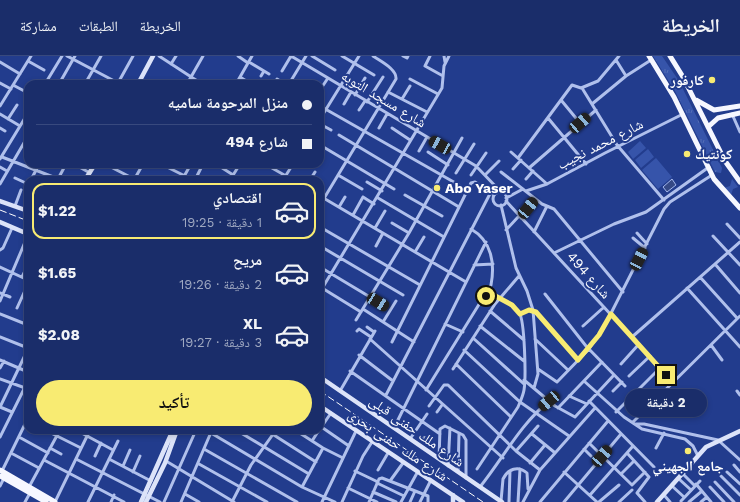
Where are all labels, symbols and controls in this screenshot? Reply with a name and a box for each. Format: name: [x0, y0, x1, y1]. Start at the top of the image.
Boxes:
text: الخريطة: [662, 14, 720, 37]
text: مشاركة: [20, 18, 57, 34]
text: الطبقات: [79, 18, 118, 34]
text: الخريطة: [140, 18, 181, 34]
street label: شارع مسجد التوبه: [338, 67, 429, 132]
place label: كارفور: [669, 72, 704, 88]
marker: كارفور: [707, 75, 717, 85]
text: منزل المرحومة ساميه: [168, 94, 288, 112]
car: [567, 111, 593, 135]
street label: شارع محمد نجيب: [555, 116, 646, 174]
text: شارع 494: [226, 133, 288, 151]
car: [427, 134, 453, 156]
place label: كونتيك: [695, 146, 732, 162]
marker: كونتيك: [682, 149, 692, 159]
place label: Abo Yaser: [445, 180, 513, 196]
marker: Abo Yaser: [432, 183, 442, 193]
text: اقتصادي: [213, 189, 262, 207]
icon: car: [274, 193, 310, 229]
car: [516, 195, 540, 221]
text: $1.22: [38, 202, 76, 220]
text: 1 دقيقة · 19:25: [182, 215, 262, 230]
car: [628, 246, 650, 272]
street label: شارع 494: [562, 248, 614, 303]
text: مريح: [233, 251, 262, 269]
icon: car: [274, 255, 310, 291]
text: $1.65: [38, 264, 76, 282]
text: 2 دقيقة · 19:26: [179, 277, 262, 292]
route start: [477, 287, 495, 305]
car: [365, 291, 391, 313]
text: XL: [243, 315, 262, 333]
icon: car: [274, 317, 310, 353]
text: $2.08: [38, 326, 80, 344]
text: 3 دقيقة · 19:27: [180, 335, 262, 350]
route end: [657, 366, 675, 384]
button: تأكيد: [36, 380, 312, 426]
car: [536, 389, 562, 413]
callout: 2 دقيقة: [625, 389, 707, 417]
street label: شارع ملك حفنى قبلى: [365, 392, 468, 471]
text: 2 دقيقة: [647, 395, 685, 410]
street label: شارع ملك حفنى بحرى: [344, 406, 451, 486]
car: [590, 443, 614, 469]
marker: جامع الجهيني: [683, 446, 693, 456]
place label: جامع الجهيني: [653, 458, 723, 477]

